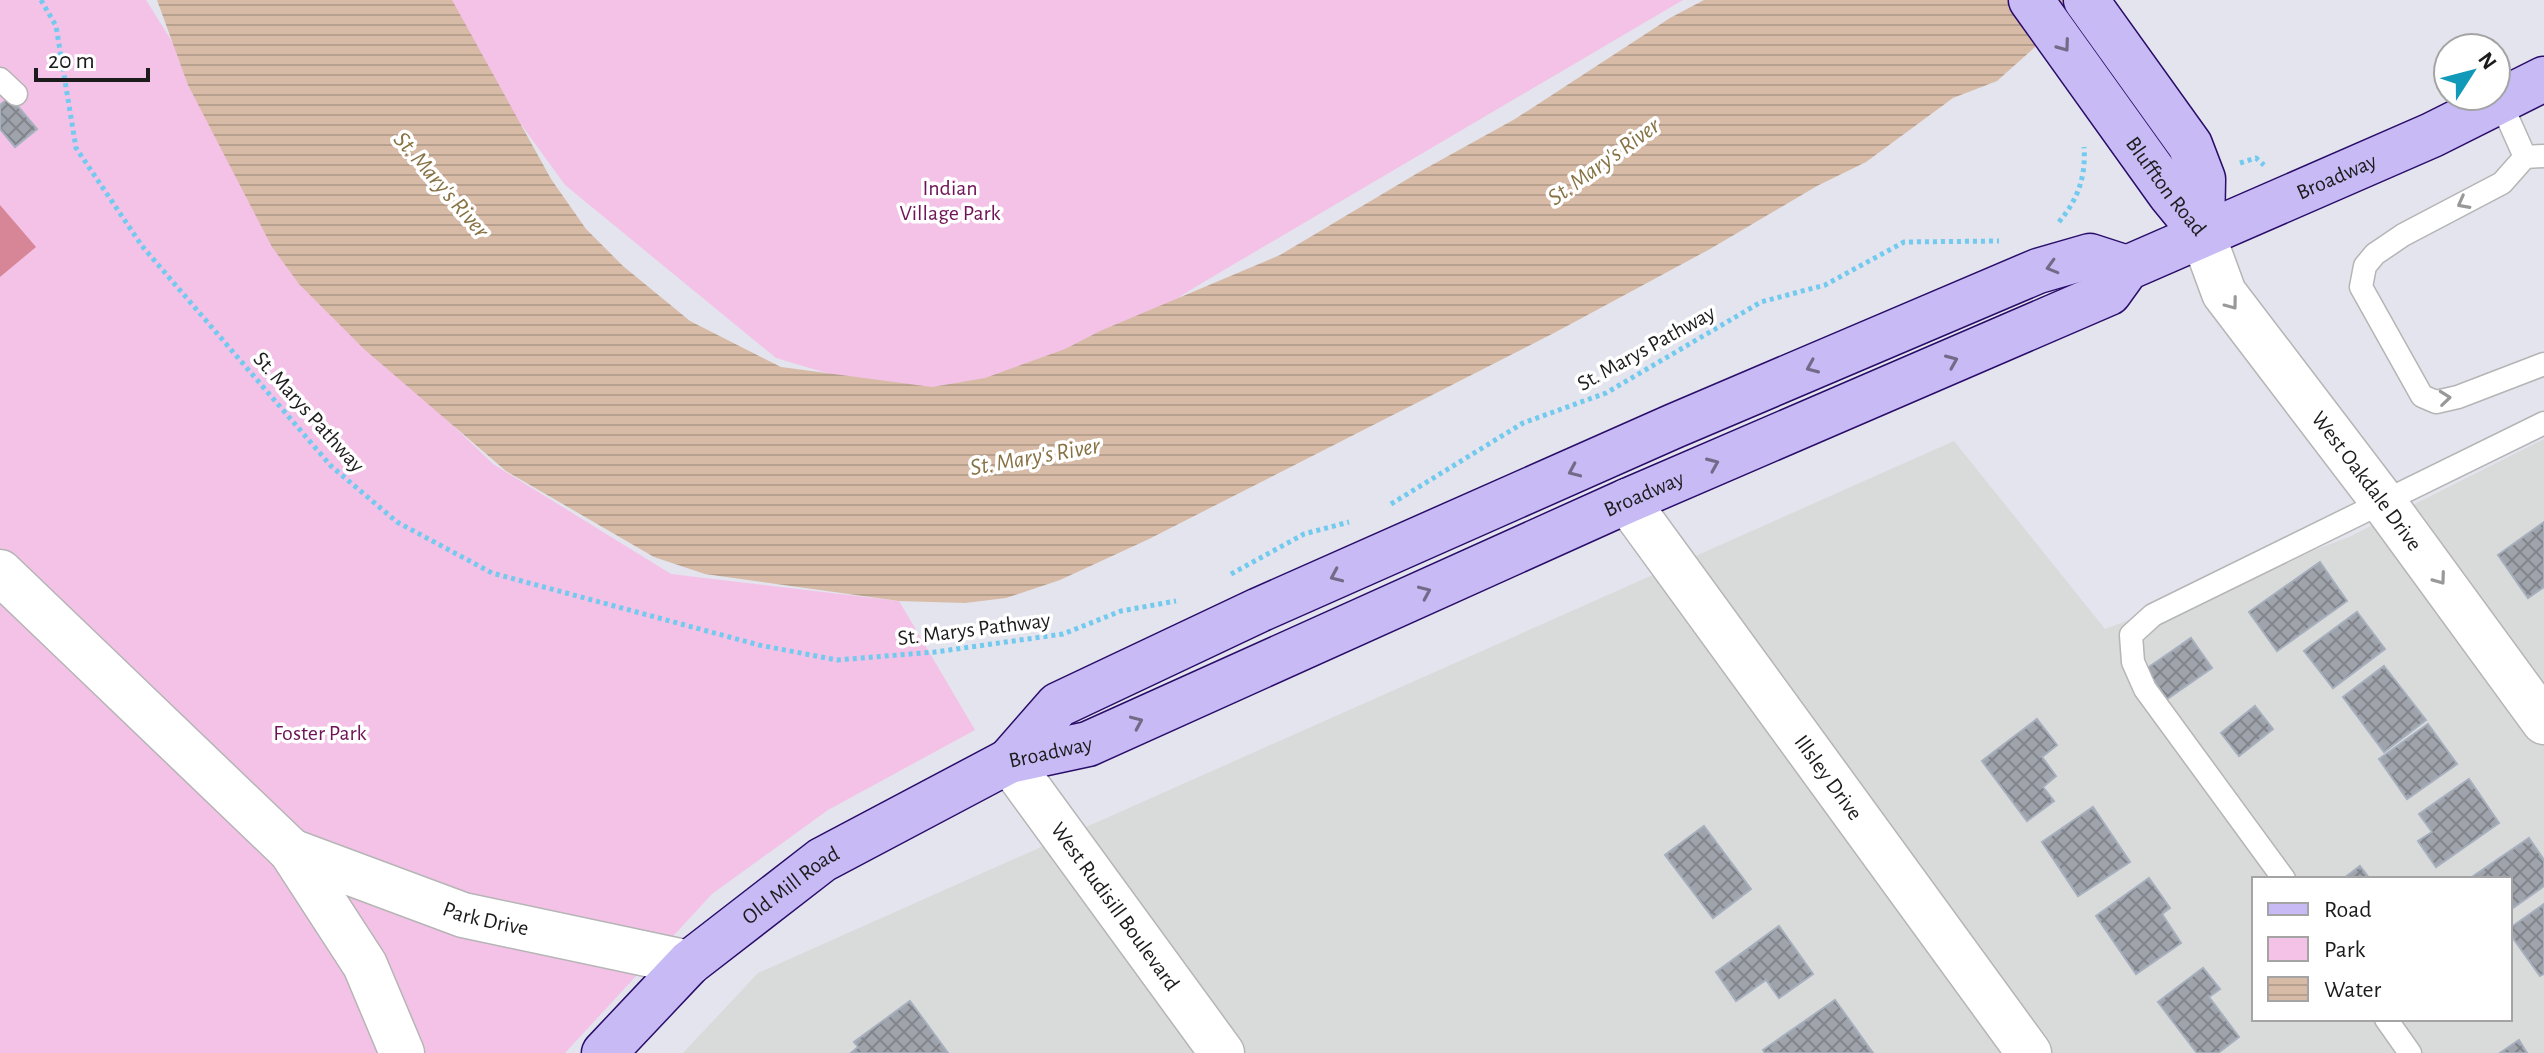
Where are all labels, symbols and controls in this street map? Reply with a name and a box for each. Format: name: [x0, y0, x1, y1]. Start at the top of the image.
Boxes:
scale bar: [36, 32, 148, 82]
north arrow: [2432, 32, 2512, 112]
one-way arrow: [2054, 37, 2069, 52]
text: N: [2474, 48, 2501, 73]
text: 20 m: [48, 49, 95, 73]
water label: St. Mary's River: [1544, 113, 1665, 210]
water label: St. Mary's River: [389, 127, 494, 243]
street label: Bluffton Road: [2122, 133, 2210, 240]
street label: Broadway: [2293, 149, 2380, 204]
park label: Indian Village Park: [899, 177, 1001, 224]
one-way arrow: [2458, 193, 2472, 209]
one-way arrow: [2046, 258, 2060, 274]
one-way arrow: [2223, 295, 2237, 310]
street label: St. Marys Pathway: [1573, 301, 1719, 395]
street label: St. Marys Pathway: [249, 347, 369, 477]
one-way arrow: [1944, 355, 1958, 371]
one-way arrow: [1806, 358, 1821, 374]
one-way arrow: [2438, 390, 2451, 407]
street label: West Oakdale Drive: [2307, 407, 2426, 555]
water label: St. Mary's River: [968, 434, 1103, 480]
one-way arrow: [1705, 457, 1720, 473]
one-way arrow: [1568, 461, 1582, 477]
street label: Broadway: [1601, 467, 1688, 521]
one-way arrow: [1330, 566, 1344, 582]
one-way arrow: [2430, 570, 2444, 584]
one-way arrow: [1417, 586, 1431, 602]
street label: St. Marys Pathway: [896, 609, 1052, 649]
one-way arrow: [1128, 716, 1143, 732]
park label: Foster Park: [273, 722, 367, 744]
street label: Illsley Drive: [1790, 731, 1866, 824]
street label: Broadway: [1007, 732, 1095, 772]
street label: West Rudisill Boulevard: [1047, 818, 1183, 995]
street label: Old Mill Road: [738, 842, 843, 929]
legend: [2252, 877, 2512, 1021]
street label: Park Drive: [440, 897, 531, 940]
text: Road: [2324, 898, 2372, 922]
text: Park: [2324, 938, 2365, 962]
text: Water: [2324, 978, 2382, 1002]

